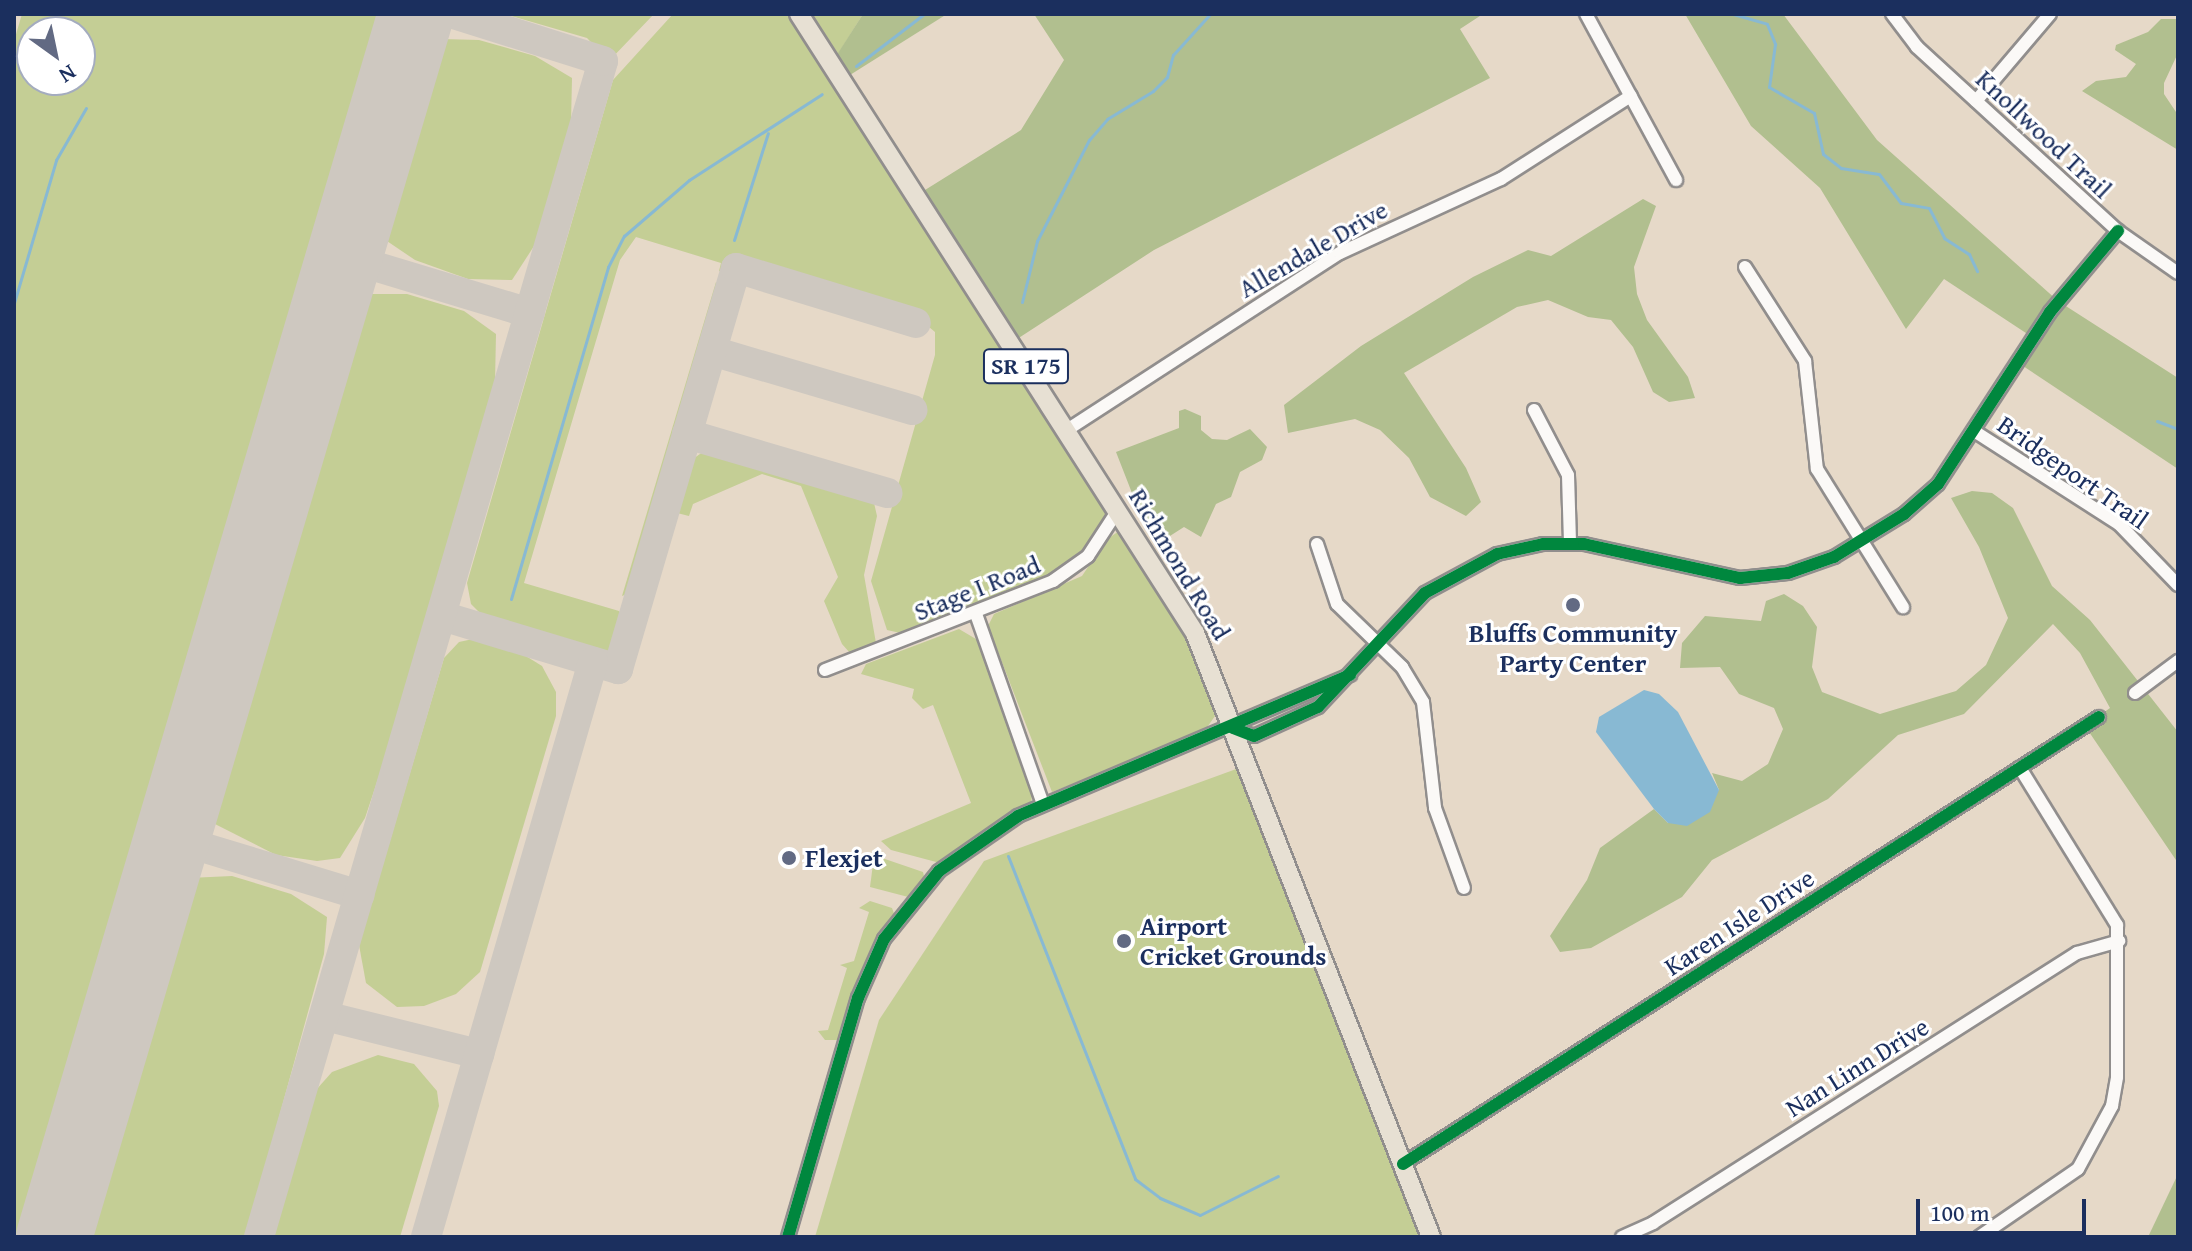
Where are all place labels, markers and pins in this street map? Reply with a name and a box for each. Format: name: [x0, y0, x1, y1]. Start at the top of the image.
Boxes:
marker: Bluffs Community Party Center: [1564, 596, 1582, 614]
place label: Bluffs Community Party Center: [1469, 617, 1677, 678]
place label: Flexjet: [805, 842, 883, 874]
marker: Flexjet: [780, 849, 798, 867]
place label: Airport Cricket Grounds: [1140, 910, 1326, 972]
marker: Airport Cricket Grounds: [1115, 932, 1133, 950]

